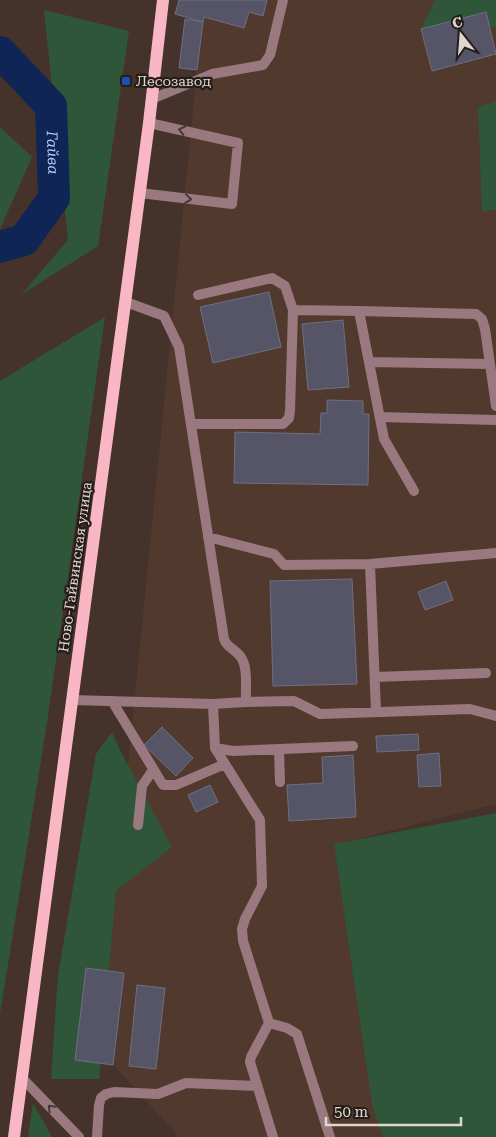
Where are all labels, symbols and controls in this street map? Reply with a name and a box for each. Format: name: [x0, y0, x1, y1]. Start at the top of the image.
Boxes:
north arrow: [436, 10, 486, 60]
text: С: [450, 13, 464, 32]
place label: Лесозавод: [136, 73, 211, 89]
marker: Лесозавод: [120, 75, 132, 87]
one-way arrow: [177, 125, 186, 136]
water label: Гайва: [43, 130, 62, 175]
one-way arrow: [185, 193, 193, 204]
street label: Ново-Гайвинская улица: [55, 480, 95, 653]
scale bar: [326, 1094, 461, 1126]
text: 50 m: [334, 1103, 369, 1121]
one-way arrow: [48, 1105, 57, 1114]

